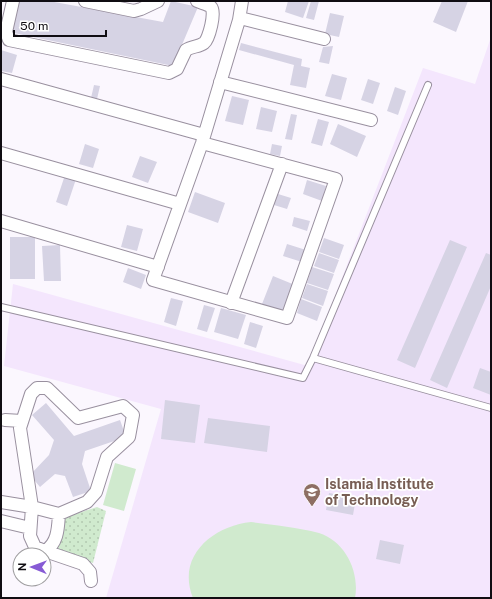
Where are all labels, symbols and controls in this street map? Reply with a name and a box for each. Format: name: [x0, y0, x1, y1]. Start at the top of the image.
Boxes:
scale bar: [14, 12, 106, 38]
text: 50 m: [20, 19, 48, 33]
place label: Islamia Institute of Technology: [325, 476, 434, 508]
school or university icon: Islamia Institute of Technology: [302, 482, 322, 507]
north arrow: [12, 547, 52, 587]
text: N: [16, 562, 28, 571]

